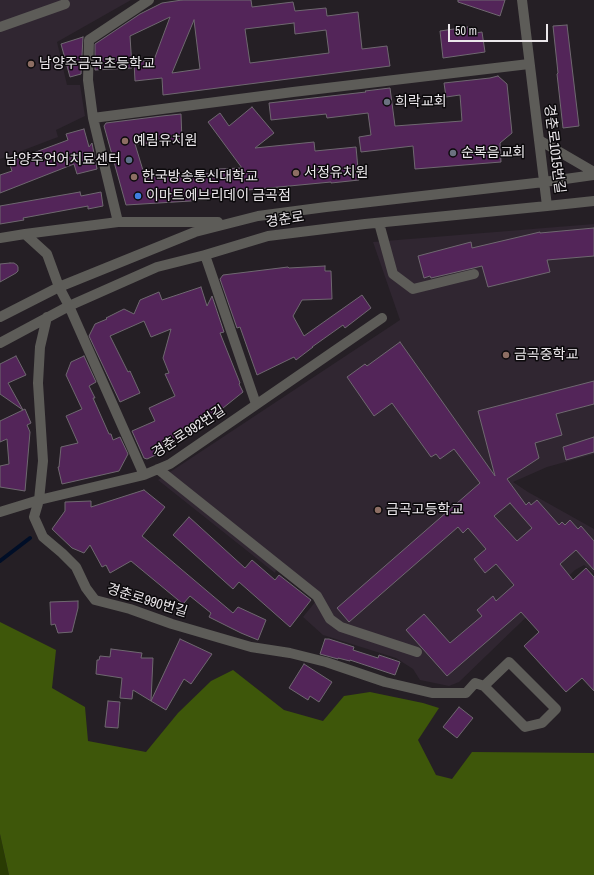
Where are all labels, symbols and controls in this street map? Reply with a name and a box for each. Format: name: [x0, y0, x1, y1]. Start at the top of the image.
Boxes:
scale bar: [450, 16, 550, 42]
text: 50 m: [455, 23, 477, 39]
place label: 남양주금곡초등학교: [39, 56, 155, 72]
marker: 남양주금곡초등학교: [26, 59, 36, 69]
place label: 희락교회: [395, 94, 447, 110]
marker: 희락교회: [382, 97, 392, 107]
street label: 경춘로1015번길: [540, 103, 568, 195]
place label: 예림유치원: [133, 133, 197, 149]
marker: 예림유치원: [120, 136, 130, 146]
place label: 순복음교회: [461, 145, 525, 161]
marker: 순복음교회: [448, 148, 458, 158]
place label: 남양주언어치료센터: [5, 152, 121, 168]
marker: 남양주언어치료센터: [124, 155, 134, 165]
place label: 서정유치원: [304, 165, 368, 181]
marker: 서정유치원: [291, 168, 301, 178]
place label: 한국방송통신대학교: [142, 169, 258, 185]
marker: 한국방송통신대학교: [129, 172, 139, 182]
place label: 이마트에브리데이 금곡점: [146, 188, 291, 204]
marker: 이마트에브리데이 금곡점: [133, 191, 143, 201]
street label: 경춘로: [265, 209, 305, 231]
place label: 금곡중학교: [514, 347, 578, 363]
marker: 금곡중학교: [501, 350, 511, 360]
street label: 경춘로992번길: [149, 402, 229, 462]
place label: 금곡고등학교: [386, 502, 463, 518]
marker: 금곡고등학교: [373, 505, 383, 515]
street label: 경춘로990번길: [105, 581, 189, 621]

